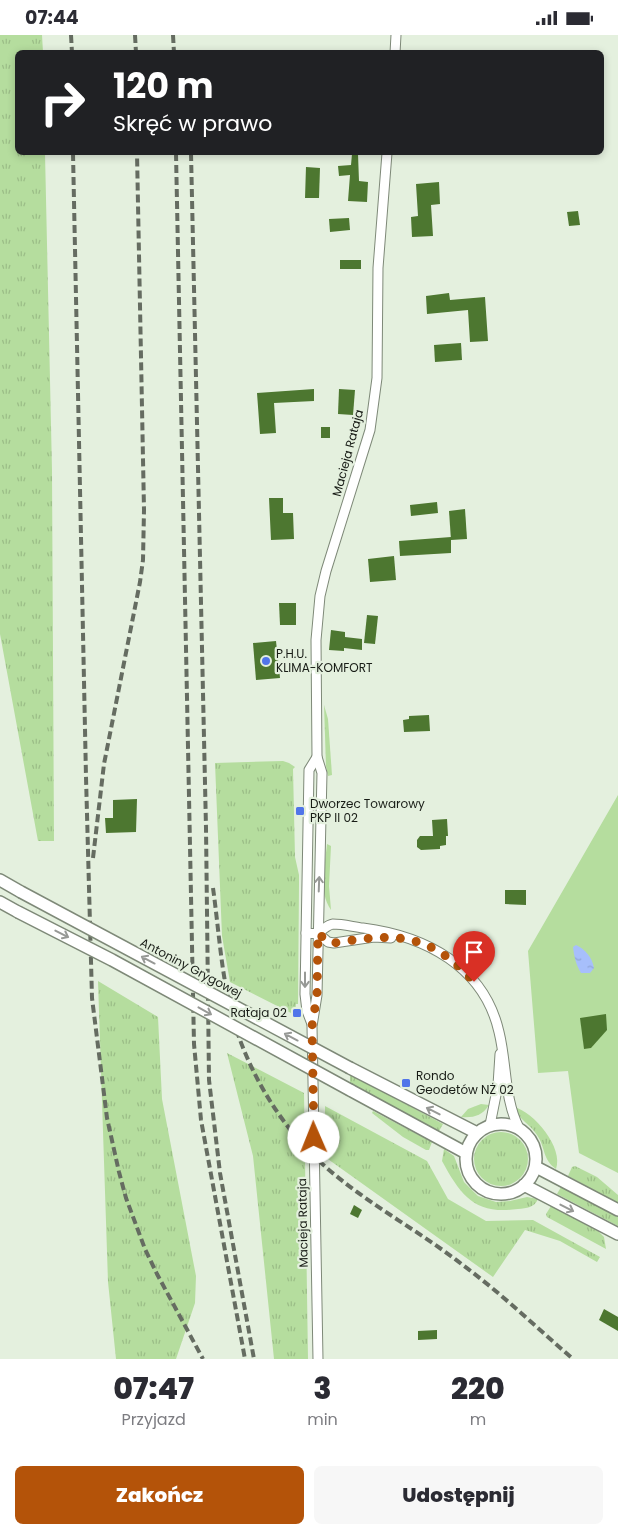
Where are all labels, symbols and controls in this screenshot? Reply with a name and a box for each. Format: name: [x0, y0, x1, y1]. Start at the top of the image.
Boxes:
text: 07:44: [25, 4, 79, 31]
text: 120 m: [113, 61, 213, 110]
icon: right: [30, 70, 95, 135]
text: Skręć w prawo: [113, 108, 272, 139]
street label: Macieja Rataja: [328, 407, 367, 498]
place label: P.H.U. KLIMA-KOMFORT: [276, 645, 373, 676]
marker: P.H.U. KLIMA-KOMFORT: [260, 655, 272, 667]
place label: Dworzec Towarowy PKP II 02: [310, 795, 425, 826]
marker: Dworzec Towarowy PKP II 02: [294, 805, 306, 817]
one-way arrow: [314, 877, 324, 893]
one-way arrow: [54, 929, 69, 939]
pin: [453, 931, 495, 982]
street label: Antoniny Grygowej: [137, 934, 245, 1002]
icon: arrive: [460, 938, 488, 966]
one-way arrow: [141, 955, 156, 964]
one-way arrow: [300, 972, 310, 988]
place label: Rataja 02: [230, 1004, 287, 1021]
one-way arrow: [197, 1006, 212, 1016]
marker: Rataja 02: [291, 1007, 303, 1019]
one-way arrow: [285, 1031, 299, 1041]
place label: Rondo Geodetów NŻ 02: [416, 1067, 514, 1098]
marker: Rondo Geodetów NŻ 02: [400, 1077, 412, 1089]
one-way arrow: [426, 1106, 441, 1116]
position arrow: [287, 1111, 339, 1163]
street label: Macieja Rataja: [293, 1178, 312, 1268]
one-way arrow: [560, 1203, 575, 1213]
text: 07:47: [113, 1367, 194, 1410]
text: 3: [313, 1367, 332, 1410]
text: 220: [451, 1367, 505, 1410]
text: Przyjazd: [121, 1408, 186, 1431]
text: min: [307, 1408, 338, 1431]
text: m: [470, 1408, 486, 1431]
button: Zakończ: [15, 1466, 304, 1524]
button: Udostępnij: [314, 1466, 603, 1524]

